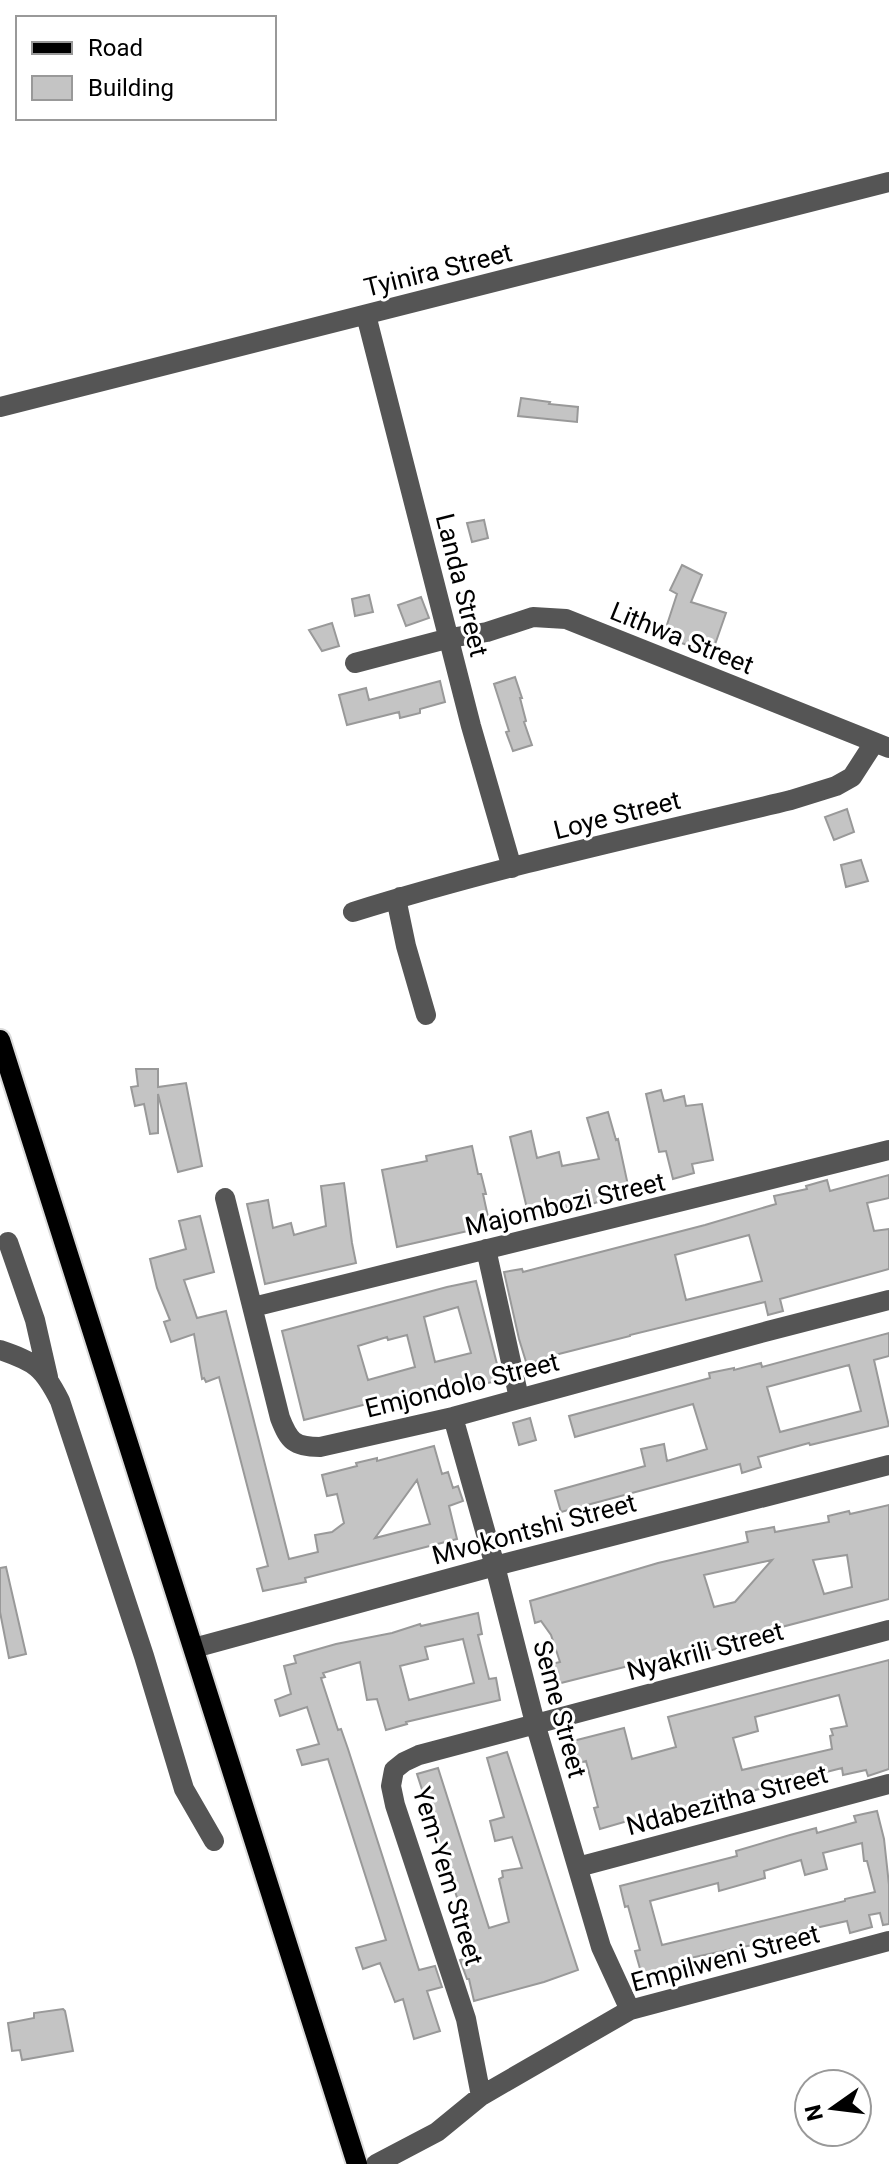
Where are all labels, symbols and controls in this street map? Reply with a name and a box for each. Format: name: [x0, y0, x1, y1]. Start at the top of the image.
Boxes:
legend: [16, 16, 276, 120]
text: Road: [88, 34, 143, 62]
text: Building: [88, 74, 174, 102]
street label: Tyinira Street: [361, 237, 515, 303]
street label: Landa Street: [430, 510, 494, 660]
street label: Lithwa Street: [606, 596, 758, 680]
street label: Loye Street: [550, 785, 684, 845]
street label: Majombozi Street: [462, 1166, 668, 1242]
street label: Emjondolo Street: [362, 1346, 562, 1424]
street label: Mvokontshi Street: [429, 1487, 639, 1571]
street label: Nyakrili Street: [623, 1616, 787, 1686]
street label: Seme Street: [527, 1637, 593, 1781]
street label: Ndabezitha Street: [623, 1759, 831, 1841]
street label: Yem-Yem Street: [407, 1783, 489, 1969]
street label: Empilweni Street: [627, 1918, 823, 1998]
north arrow: [793, 2068, 873, 2148]
text: N: [800, 2102, 828, 2123]

